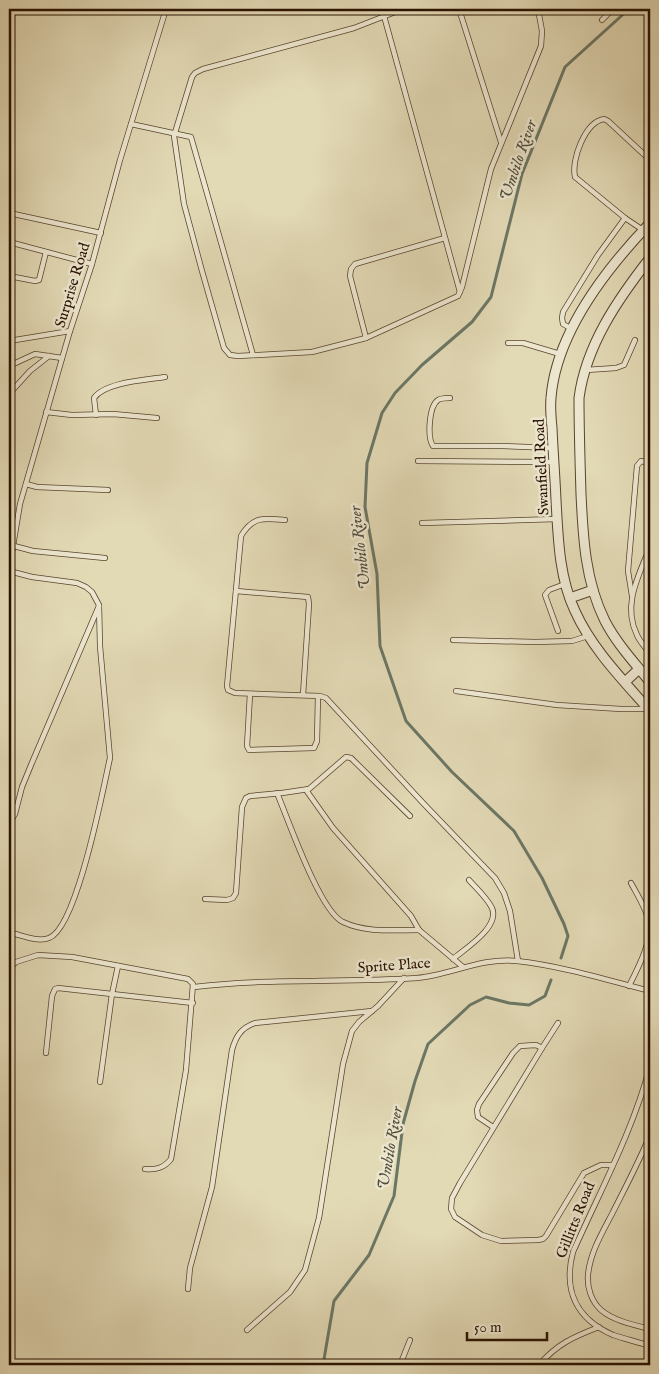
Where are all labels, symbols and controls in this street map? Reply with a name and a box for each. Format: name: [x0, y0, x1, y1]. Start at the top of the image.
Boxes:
water label: Umbilo River: [496, 116, 543, 204]
street label: Surprise Road: [51, 239, 95, 330]
street label: Swanfield Road: [529, 417, 554, 516]
water label: Umbilo River: [346, 503, 376, 591]
street label: Sprite Place: [357, 953, 431, 978]
water label: Umbilo River: [374, 1104, 408, 1192]
street label: Gillitts Road: [552, 1178, 600, 1261]
scale bar: [467, 1309, 546, 1341]
text: 50 m: [474, 1318, 502, 1337]

